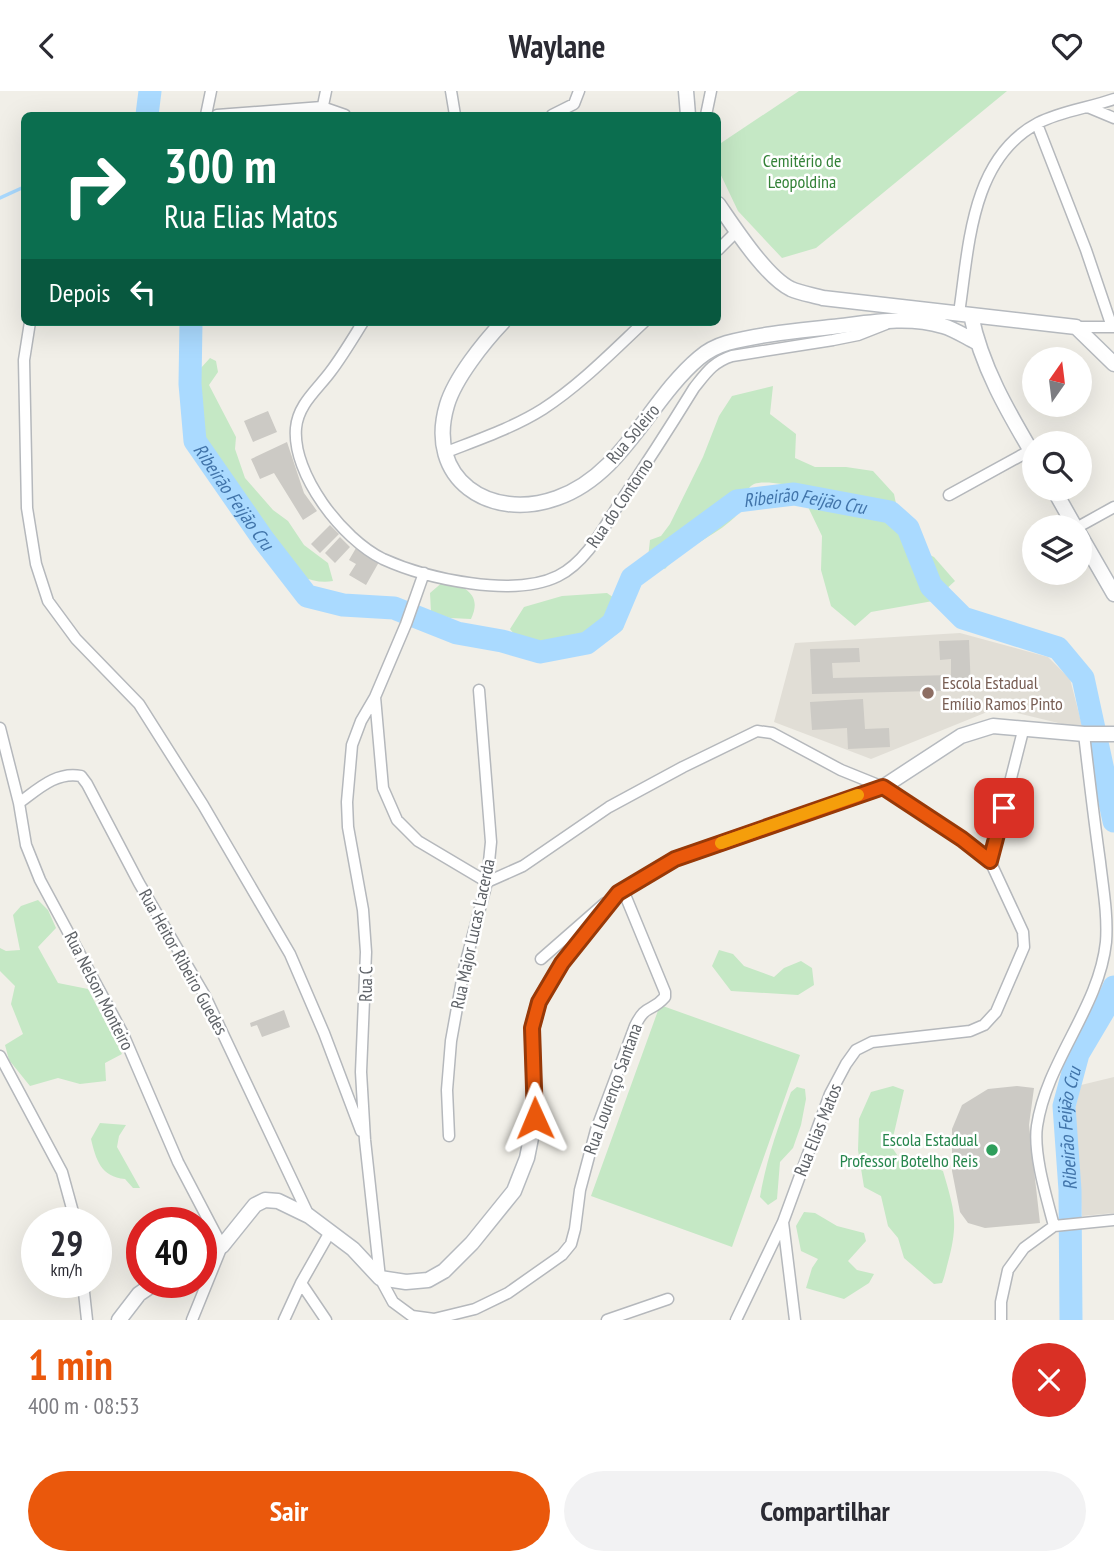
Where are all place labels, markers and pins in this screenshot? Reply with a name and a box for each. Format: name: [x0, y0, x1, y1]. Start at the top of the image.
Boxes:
place label: Escola Estadual Emílio Ramos Pinto: [942, 671, 1063, 715]
marker: Escola Estadual Emílio Ramos Pinto: [920, 685, 936, 701]
pin: [974, 778, 1034, 838]
place label: Escola Estadual Professor Botelho Reis: [840, 1128, 979, 1172]
marker: Escola Estadual Professor Botelho Reis: [984, 1142, 1000, 1158]

